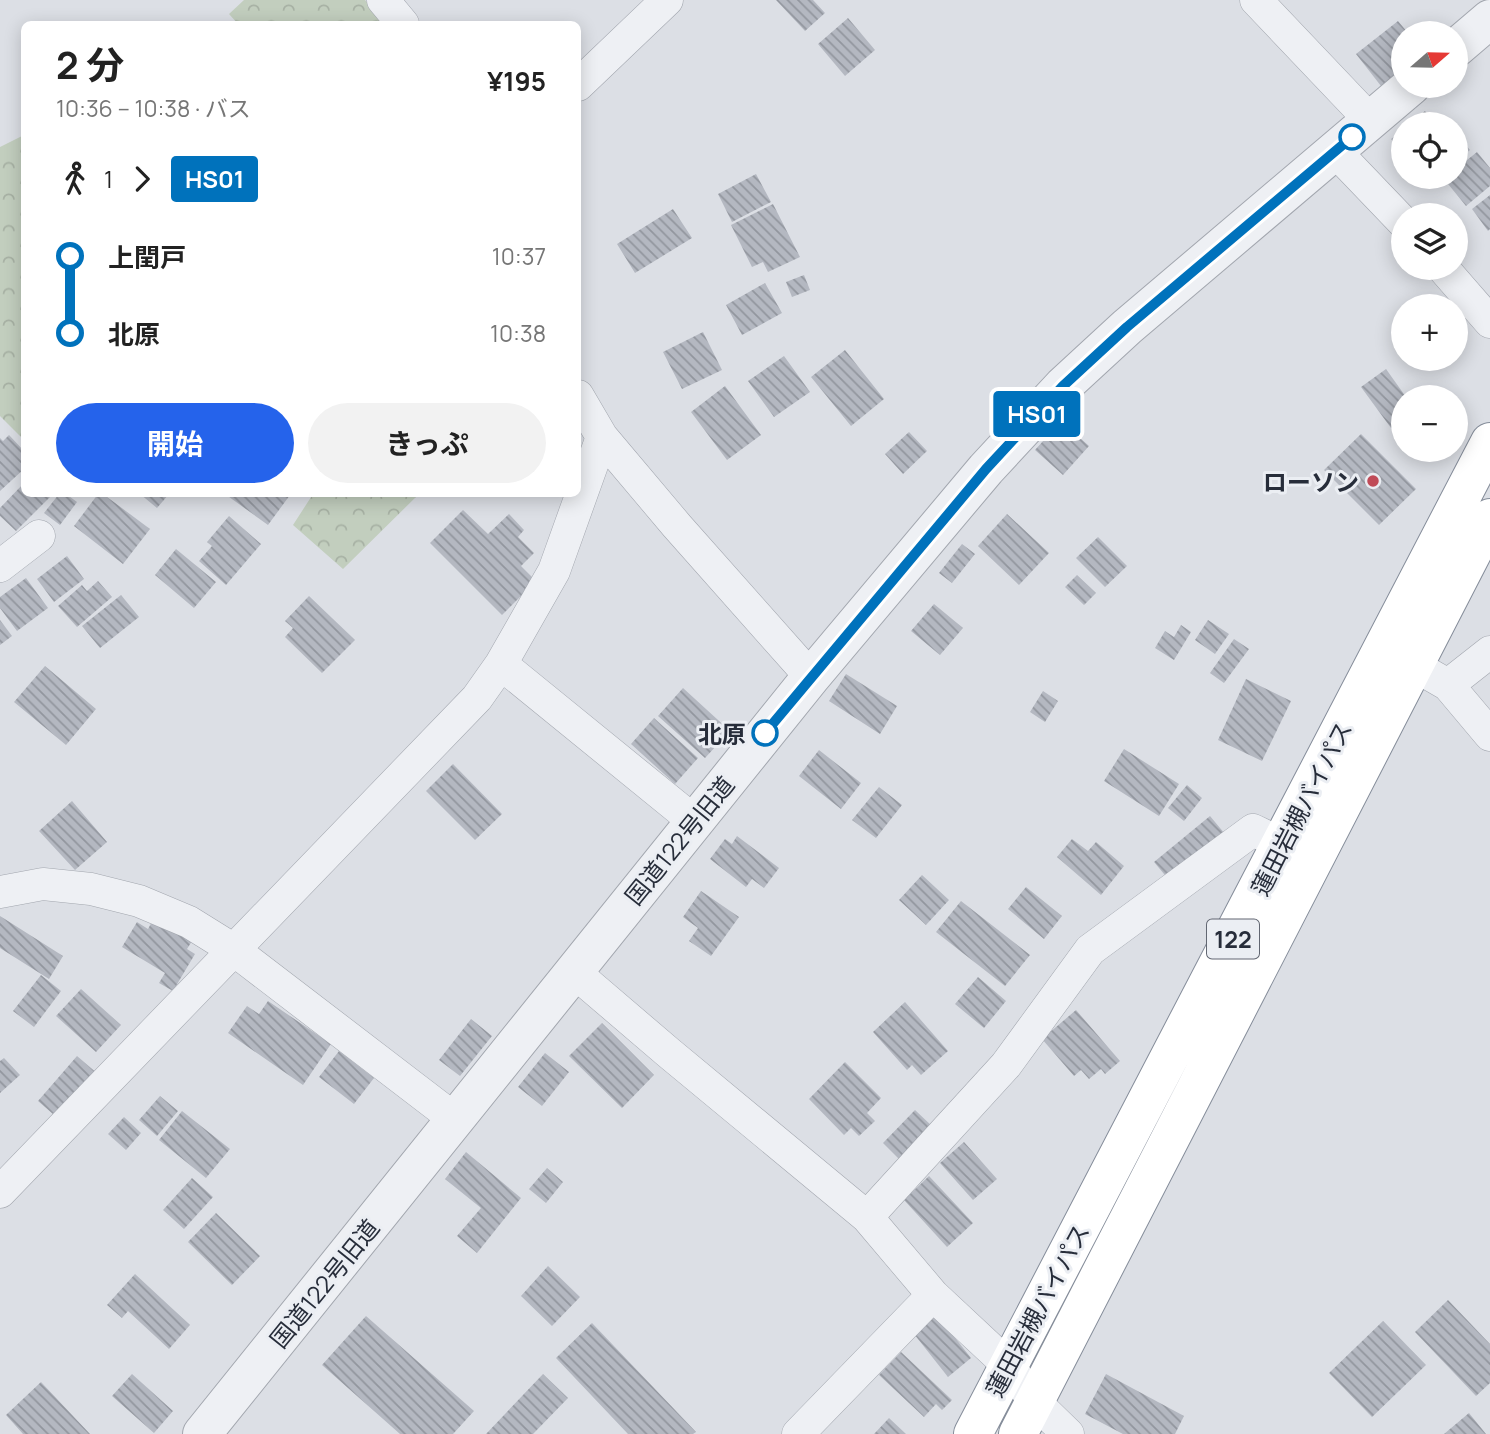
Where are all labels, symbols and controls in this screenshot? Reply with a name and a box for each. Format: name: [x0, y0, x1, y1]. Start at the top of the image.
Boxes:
north arrow: [1391, 21, 1468, 98]
map controls: [1391, 21, 1468, 462]
text: 2 分: [56, 38, 124, 90]
text: ¥195: [487, 63, 546, 99]
text: 10:36 – 10:38 · バス: [56, 92, 251, 124]
button: locate: [1391, 112, 1468, 189]
unlabelled marker: [1339, 124, 1365, 150]
icon: walk: [56, 160, 94, 198]
icon: forward: [123, 160, 161, 198]
text: HS01: [185, 162, 244, 195]
text: 1: [104, 163, 113, 195]
button: layers: [1391, 203, 1468, 280]
text: 上閏戸: [108, 239, 186, 275]
text: 10:37: [492, 240, 546, 272]
button: +: [1391, 294, 1468, 371]
text: 北原: [108, 316, 160, 352]
text: 10:38: [490, 317, 546, 349]
button: −: [1391, 385, 1468, 462]
line badge: HS01: [988, 391, 1086, 437]
text: HS01: [1007, 397, 1067, 430]
button: 開始: [56, 403, 294, 483]
button: きっぷ: [308, 403, 546, 483]
place label: ローソン: [1263, 465, 1359, 498]
marker: ローソン: [1365, 473, 1381, 489]
street label: 蓮田岩槻バイパス: [1243, 715, 1359, 901]
place label: 北原: [698, 717, 746, 750]
marker: 北原: [752, 720, 778, 746]
street label: 国道122号旧道: [617, 769, 741, 911]
road number: 122: [1207, 920, 1259, 958]
street label: 国道122号旧道: [262, 1212, 386, 1354]
street label: 蓮田岩槻バイパス: [977, 1218, 1097, 1402]

